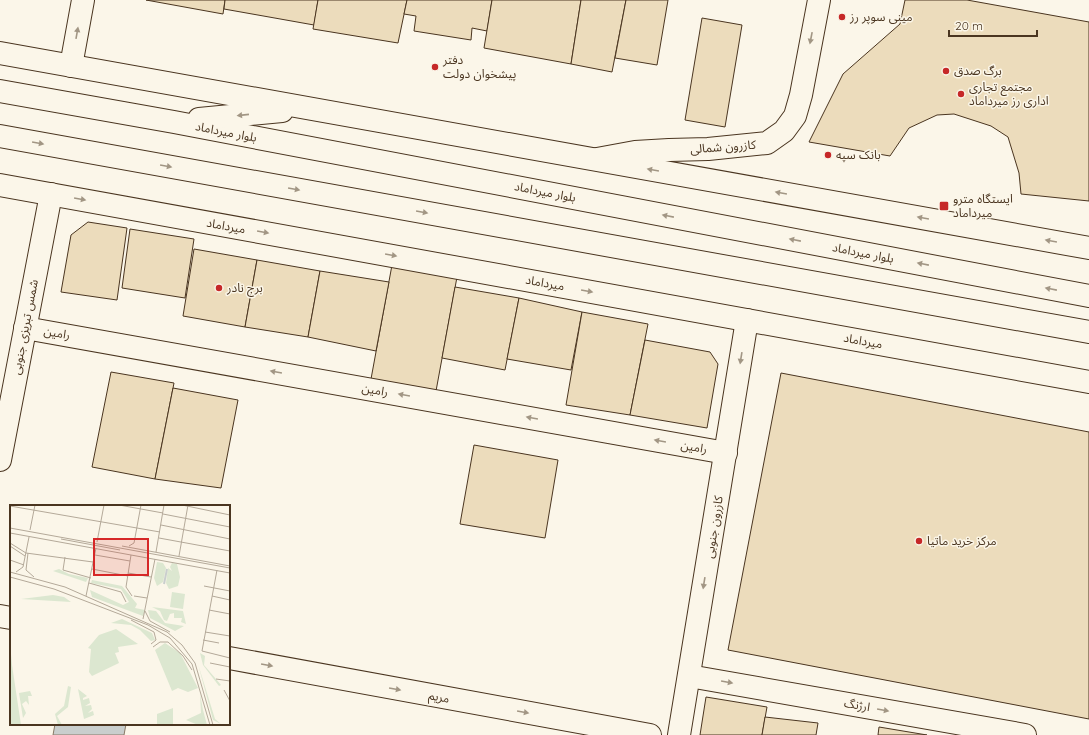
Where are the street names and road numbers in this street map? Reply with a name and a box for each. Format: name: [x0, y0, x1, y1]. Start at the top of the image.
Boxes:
street label: بلوار میرداماد: [194, 118, 258, 145]
street label: کازرون شمالی: [690, 137, 757, 156]
street label: بلوار میرداماد: [513, 178, 577, 205]
street label: میرداماد: [205, 215, 247, 236]
street label: بلوار میرداماد: [831, 239, 895, 266]
street label: میرداماد: [524, 272, 566, 293]
street label: شمس تبریزی جنوبی: [8, 278, 41, 376]
street label: رامین: [43, 323, 71, 342]
street label: میرداماد: [842, 330, 884, 351]
street label: رامین: [361, 380, 389, 399]
street label: رامین: [680, 437, 708, 456]
street label: کازرون جنوبی: [701, 494, 726, 559]
street label: مریم: [427, 687, 451, 708]
street label: ارژنگ: [843, 695, 871, 714]

